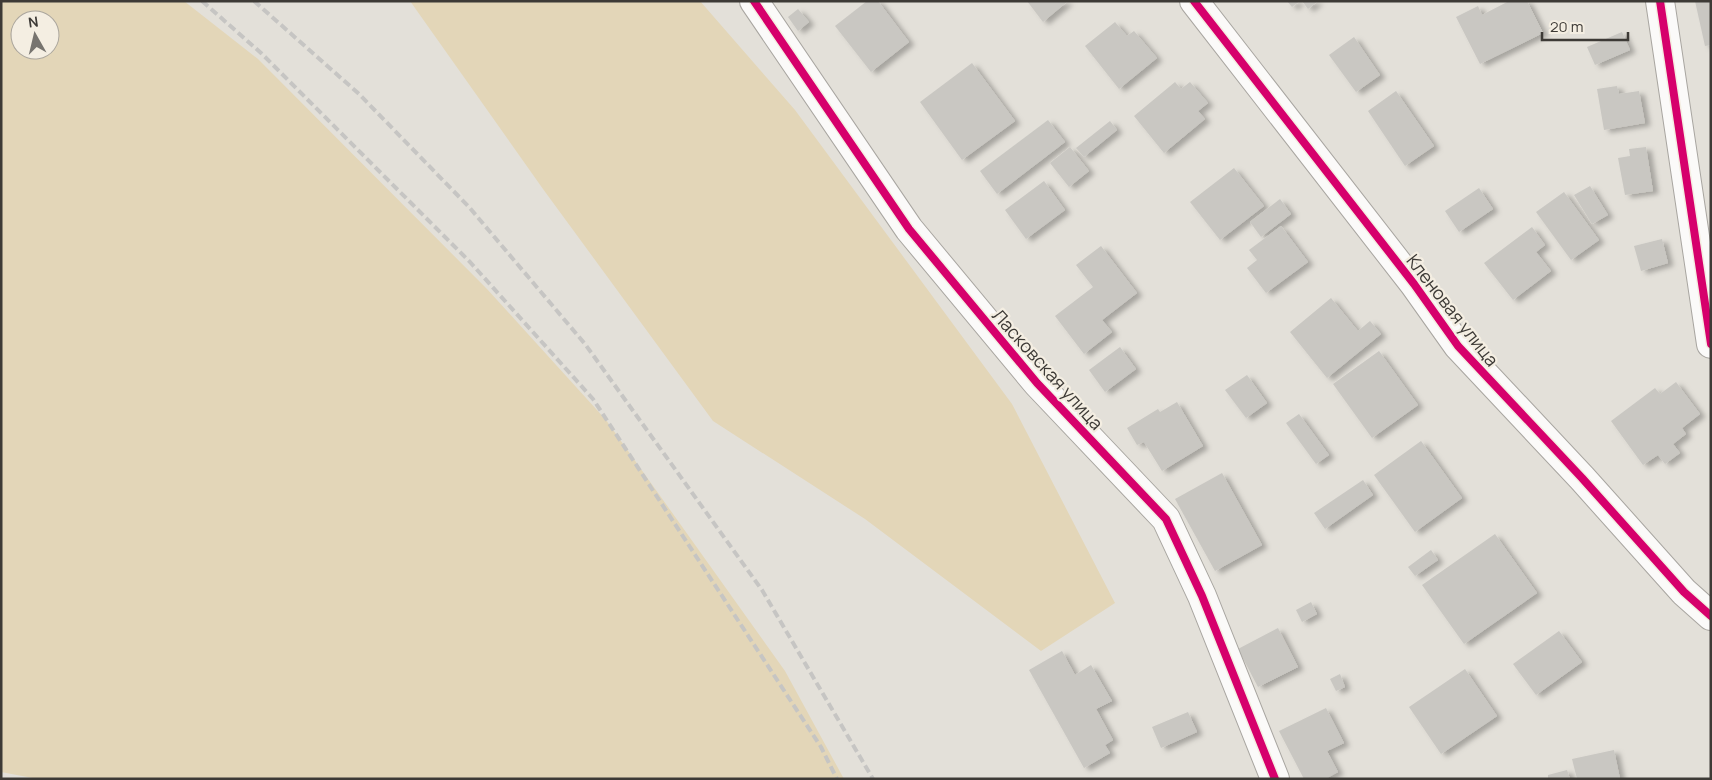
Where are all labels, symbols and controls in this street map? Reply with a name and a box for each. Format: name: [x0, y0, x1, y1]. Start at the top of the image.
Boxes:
north arrow: [10, 10, 60, 60]
scale bar: [1542, 10, 1628, 42]
text: N: [27, 12, 39, 32]
text: 20 m: [1550, 16, 1583, 37]
street label: Кленовая улица: [1402, 249, 1504, 371]
street label: Ласковская улица: [987, 303, 1109, 435]

